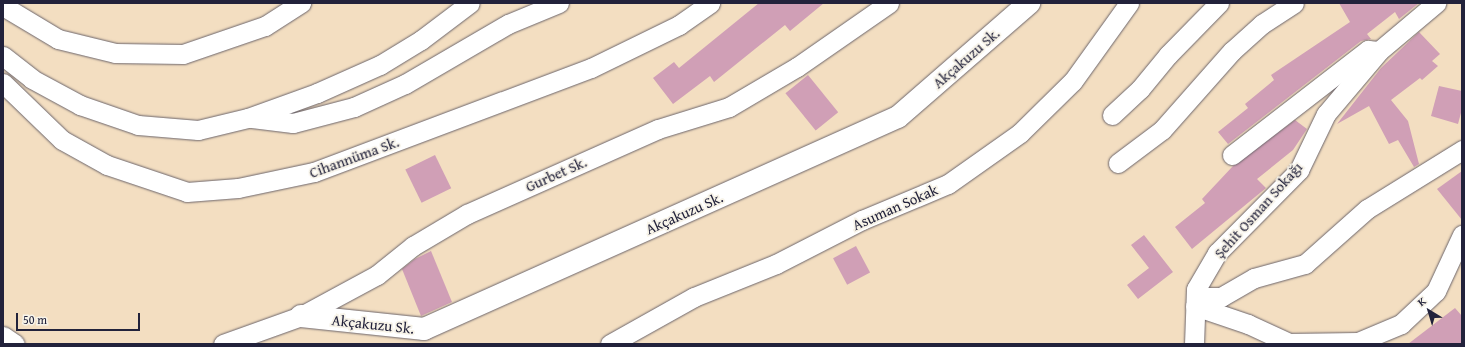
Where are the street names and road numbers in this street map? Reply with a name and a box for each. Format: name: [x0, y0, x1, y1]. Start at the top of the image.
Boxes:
street label: Akçakuzu Sk.: [929, 24, 1003, 92]
street label: Cihannüma Sk.: [307, 132, 401, 182]
street label: Gurbet Sk.: [523, 153, 589, 195]
street label: Şehit Osman Sokağı: [1210, 158, 1306, 262]
street label: Asuman Sokak: [850, 180, 940, 234]
street label: Akçakuzu Sk.: [643, 188, 725, 238]
street label: Akçakuzu Sk.: [331, 311, 415, 337]

